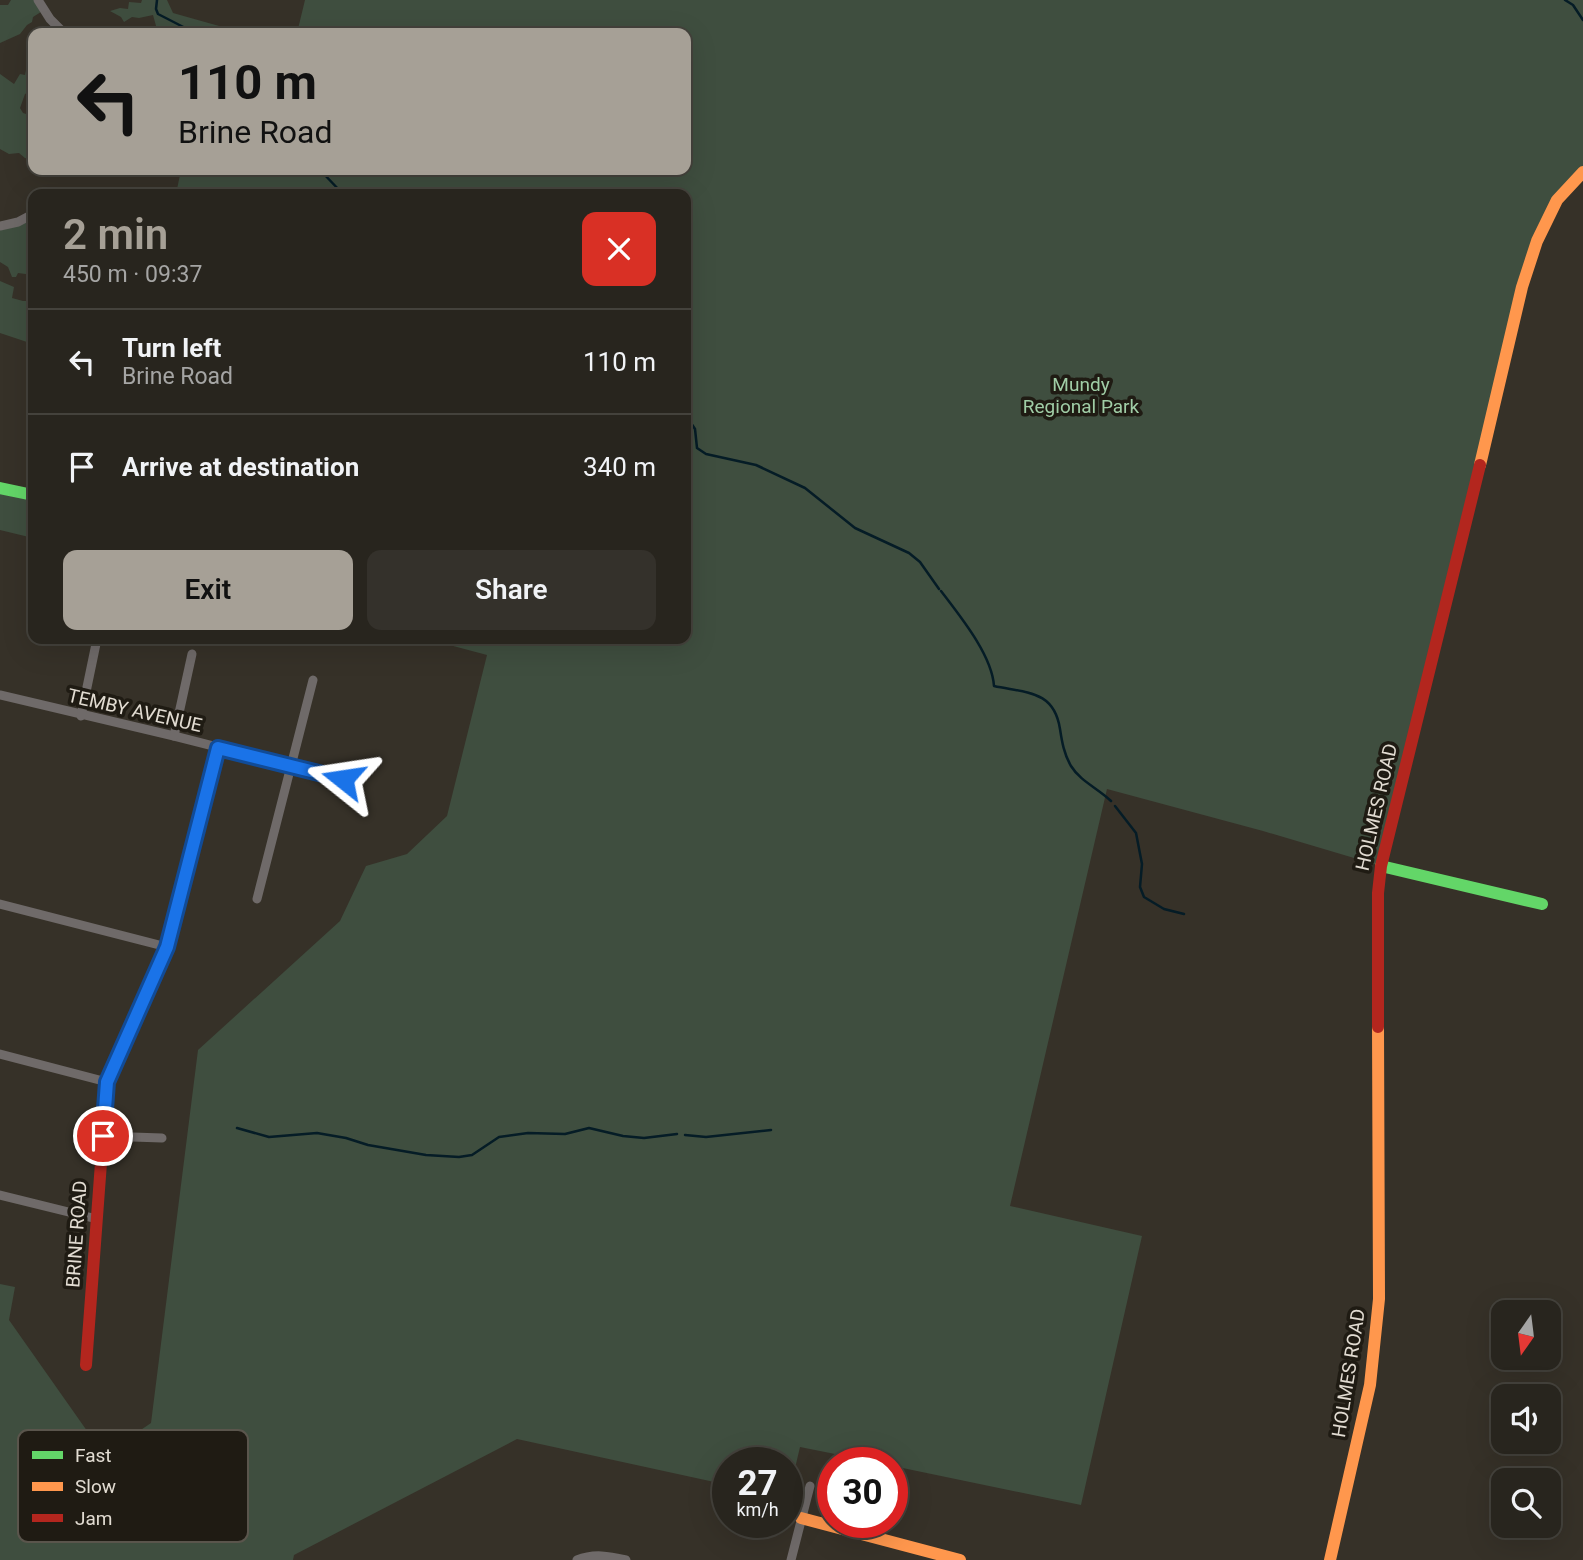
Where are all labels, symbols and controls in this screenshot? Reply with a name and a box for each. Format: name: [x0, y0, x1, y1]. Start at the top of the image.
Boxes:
text: 110 m: [178, 54, 317, 111]
icon: left: [63, 56, 154, 147]
text: Brine Road: [178, 113, 333, 151]
text: 2 min: [63, 210, 168, 259]
button: close: [582, 212, 656, 286]
text: 450 m · 09:37: [63, 261, 202, 288]
text: Turn left: [122, 333, 221, 363]
icon: left: [63, 343, 101, 381]
text: 110 m: [583, 347, 656, 377]
text: Brine Road: [122, 363, 233, 390]
park label: Mundy Regional Park: [1023, 373, 1140, 418]
icon: arrive: [63, 448, 101, 486]
text: Arrive at destination: [122, 452, 359, 482]
text: 340 m: [583, 452, 656, 482]
button: Exit: [63, 550, 353, 630]
button: Share: [367, 550, 656, 630]
street label: TEMBY AVENUE: [65, 684, 205, 737]
street label: HOLMES ROAD: [1351, 741, 1402, 873]
position arrow: [306, 742, 380, 816]
pin: [73, 1106, 133, 1166]
icon: arrive: [84, 1117, 122, 1155]
street label: BRINE ROAD: [61, 1180, 92, 1288]
north arrow: [1491, 1300, 1561, 1370]
map controls: [1491, 1300, 1561, 1538]
street label: HOLMES ROAD: [1327, 1307, 1370, 1439]
button: sound: [1491, 1384, 1561, 1454]
legend: [18, 1430, 248, 1542]
text: Fast: [75, 1444, 112, 1467]
speed limit sign: 30: [817, 1447, 908, 1538]
text: 27: [737, 1463, 778, 1504]
button: search: [1491, 1468, 1561, 1538]
text: Slow: [75, 1475, 116, 1498]
text: km/h: [736, 1499, 779, 1520]
text: Jam: [75, 1507, 112, 1530]

